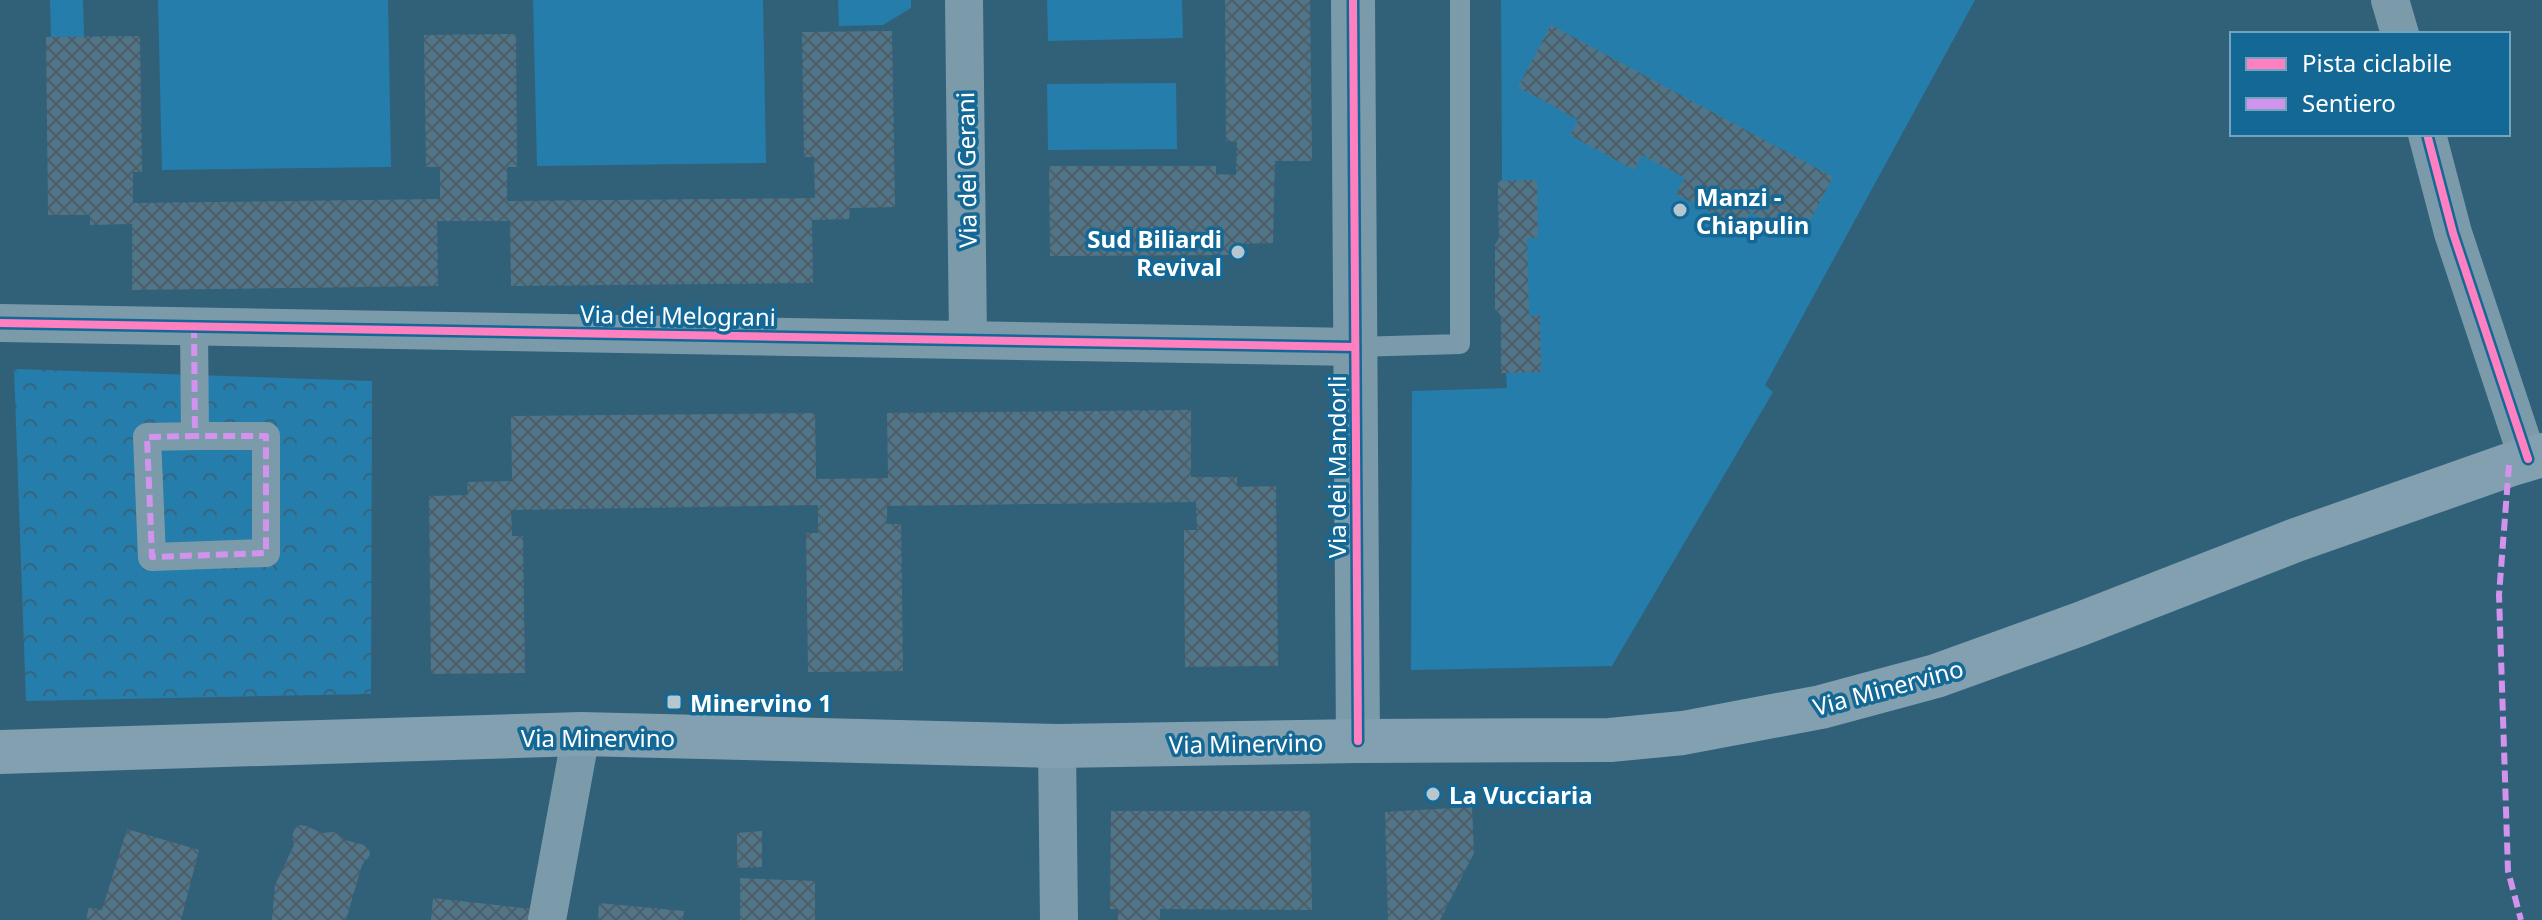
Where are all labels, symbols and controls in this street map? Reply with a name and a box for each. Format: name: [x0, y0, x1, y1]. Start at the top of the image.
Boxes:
legend: [2230, 32, 2510, 136]
text: Pista ciclabile: [2302, 46, 2452, 79]
text: Sentiero: [2302, 86, 2396, 119]
street label: Via dei Gerani: [948, 92, 984, 248]
place label: Manzi - Chiapulin: [1696, 180, 1809, 241]
marker: Manzi - Chiapulin: [1671, 201, 1689, 219]
place label: Sud Biliardi Revival: [1087, 222, 1222, 283]
marker: Sud Biliardi Revival: [1229, 243, 1247, 261]
street label: Via dei Melograni: [580, 297, 776, 333]
street label: Via dei Mandorli: [1320, 376, 1353, 558]
street label: Via Minervino: [1809, 651, 1967, 723]
place label: Minervino 1: [690, 686, 832, 719]
marker: Minervino 1: [665, 693, 683, 711]
street label: Via Minervino: [521, 721, 675, 754]
street label: Via Minervino: [1169, 725, 1323, 761]
place label: La Vucciaria: [1449, 778, 1593, 811]
marker: La Vucciaria: [1424, 785, 1442, 803]

